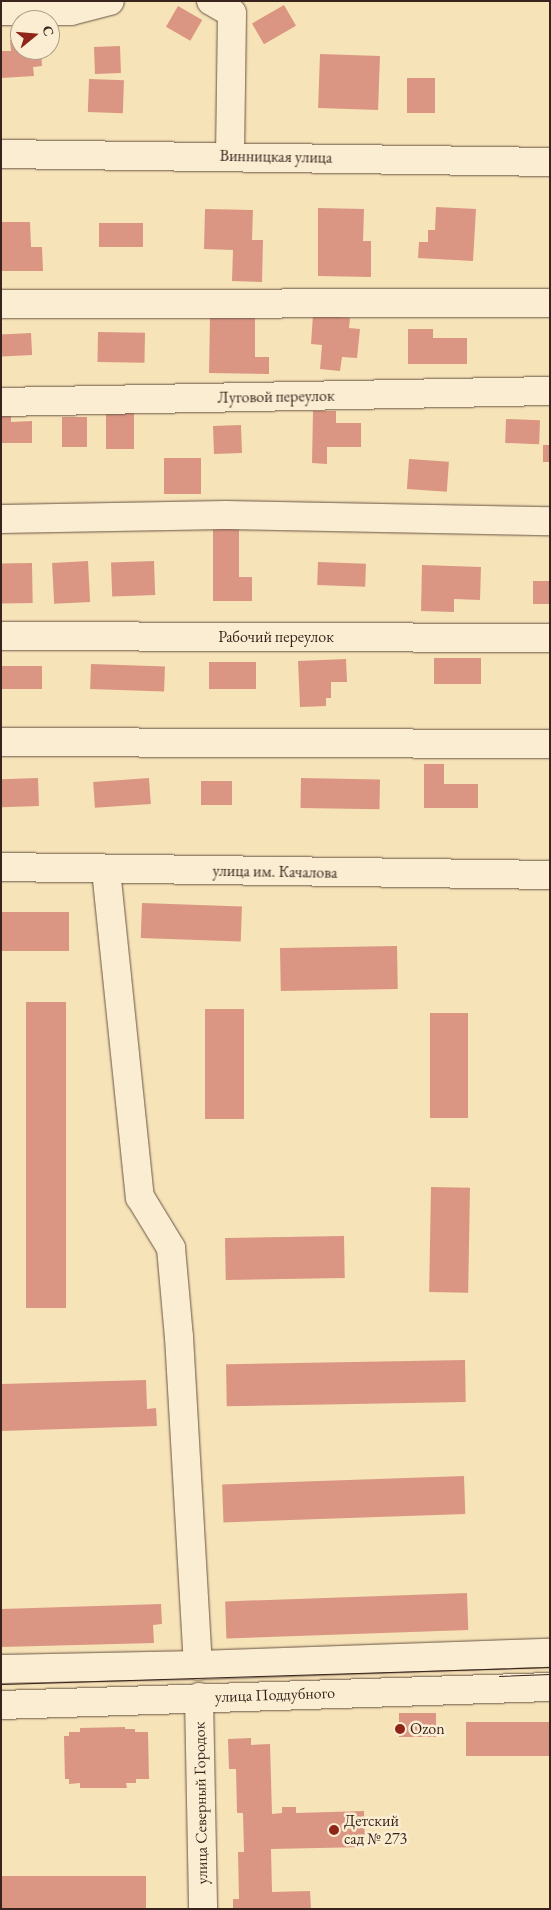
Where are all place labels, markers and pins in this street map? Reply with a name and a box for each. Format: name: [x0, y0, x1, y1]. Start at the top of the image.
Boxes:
place label: Ozon: [410, 1719, 445, 1739]
marker: Ozon: [394, 1723, 406, 1735]
place label: Детский сад № 273: [344, 1811, 407, 1849]
marker: Детский сад № 273: [328, 1824, 340, 1836]

